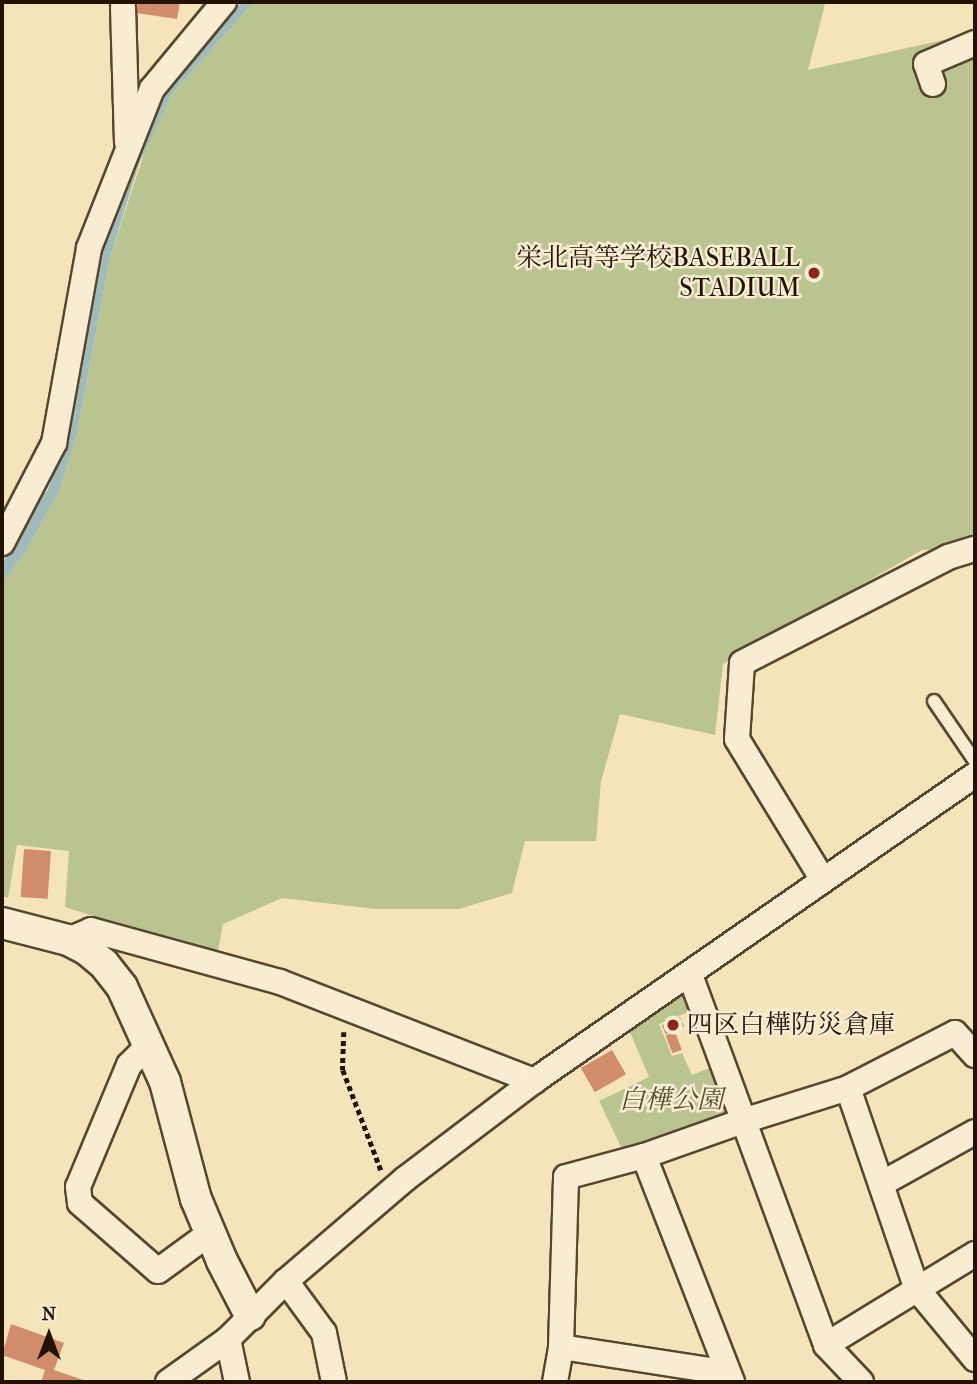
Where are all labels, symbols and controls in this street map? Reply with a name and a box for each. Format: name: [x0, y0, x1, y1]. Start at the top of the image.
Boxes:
place label: 栄北高等学校BASEBALL STADIUM: [516, 242, 800, 304]
marker: 栄北高等学校BASEBALL STADIUM: [806, 265, 822, 281]
place label: 四区白樺防災倉庫: [687, 1009, 895, 1041]
marker: 四区白樺防災倉庫: [665, 1017, 681, 1033]
park label: 白樺公園: [619, 1084, 723, 1116]
north arrow: [14, 1300, 84, 1370]
text: N: [42, 1303, 56, 1325]

